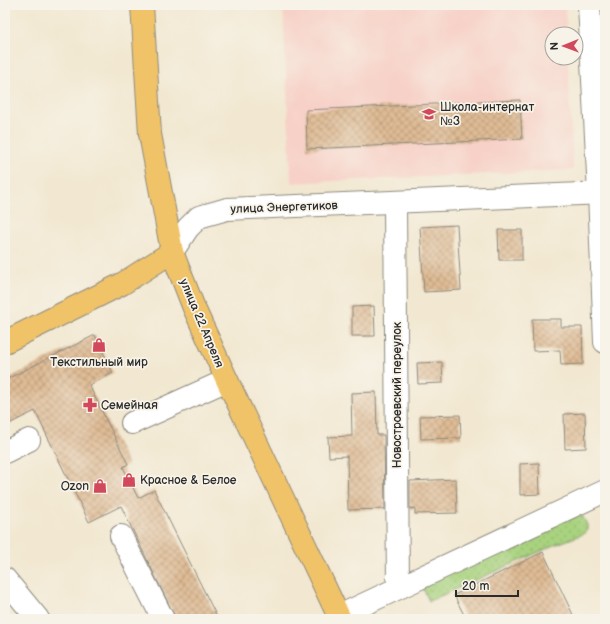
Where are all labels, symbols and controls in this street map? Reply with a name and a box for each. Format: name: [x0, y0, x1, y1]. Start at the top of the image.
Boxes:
north arrow: [544, 26, 584, 66]
text: N: [548, 42, 561, 50]
place label: Школа-интернат №3: [440, 100, 535, 129]
school or university icon: Школа-интернат №3: [421, 106, 437, 122]
street label: улица Энергетиков: [230, 198, 339, 217]
street label: улица 22 Апреля: [176, 277, 227, 370]
street label: Новостроевский переулок: [390, 321, 405, 468]
shop icon: Текстильный мир: [91, 337, 107, 353]
place label: Текстильный мир: [50, 355, 148, 370]
pharmacy icon: Семейная: [82, 397, 98, 413]
place label: Семейная: [101, 398, 158, 413]
shop icon: Красное & Белое: [121, 472, 137, 488]
place label: Красное & Белое: [140, 473, 237, 488]
shop icon: Ozon: [92, 478, 108, 494]
place label: Ozon: [61, 479, 89, 494]
scale bar: [456, 572, 518, 598]
text: 20 m: [462, 579, 489, 594]

